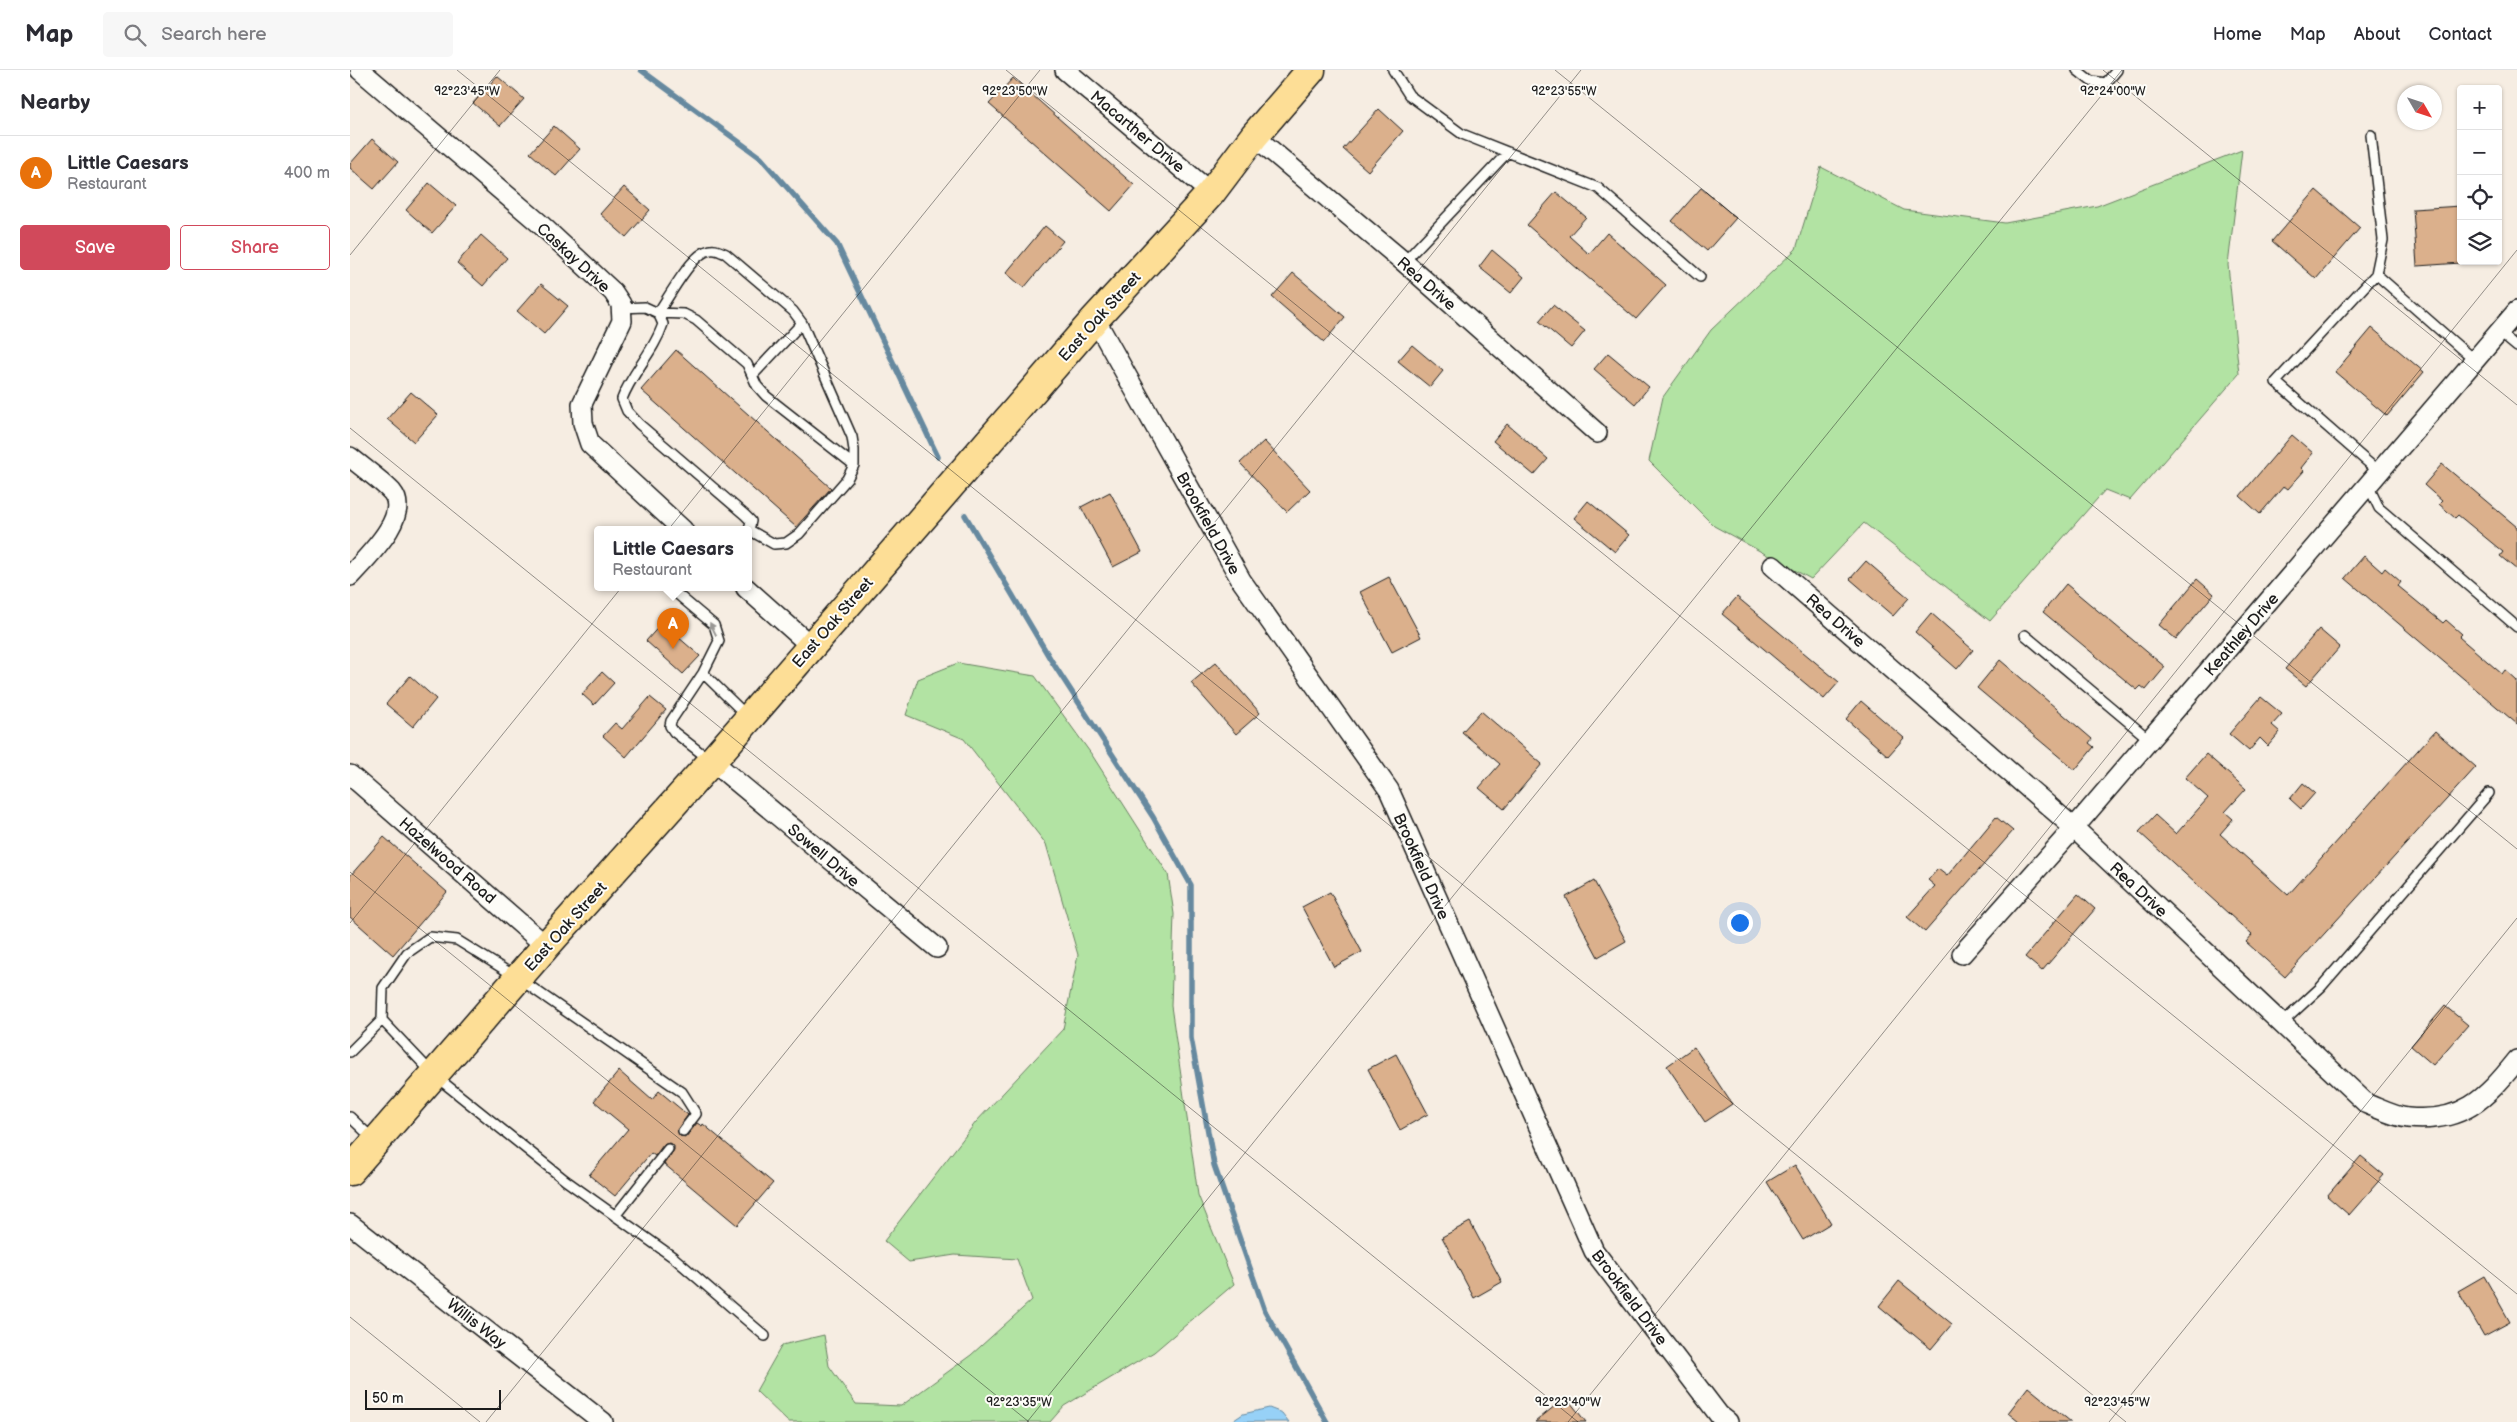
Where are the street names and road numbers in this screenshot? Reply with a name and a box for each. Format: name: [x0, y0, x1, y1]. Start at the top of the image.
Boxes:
street label: Macarther Drive: [1086, 87, 1188, 177]
street label: Caskay Drive: [532, 219, 614, 297]
street label: Rea Drive: [1393, 253, 1460, 315]
street label: East Oak Street: [1055, 268, 1145, 366]
street label: Brookfield Drive: [1172, 469, 1244, 579]
street label: East Oak Street: [789, 574, 878, 672]
street label: Keathley Drive: [2201, 589, 2284, 680]
street label: Rea Drive: [1802, 590, 1869, 652]
street label: Brookfield Drive: [1389, 811, 1453, 923]
street label: Hazelwood Road: [395, 814, 499, 908]
street label: Sowell Drive: [783, 821, 863, 892]
street label: Rea Drive: [2105, 859, 2171, 922]
street label: East Oak Street: [521, 878, 611, 976]
street label: Brookfield Drive: [1587, 1247, 1671, 1350]
street label: Willis Way: [443, 1295, 510, 1354]

